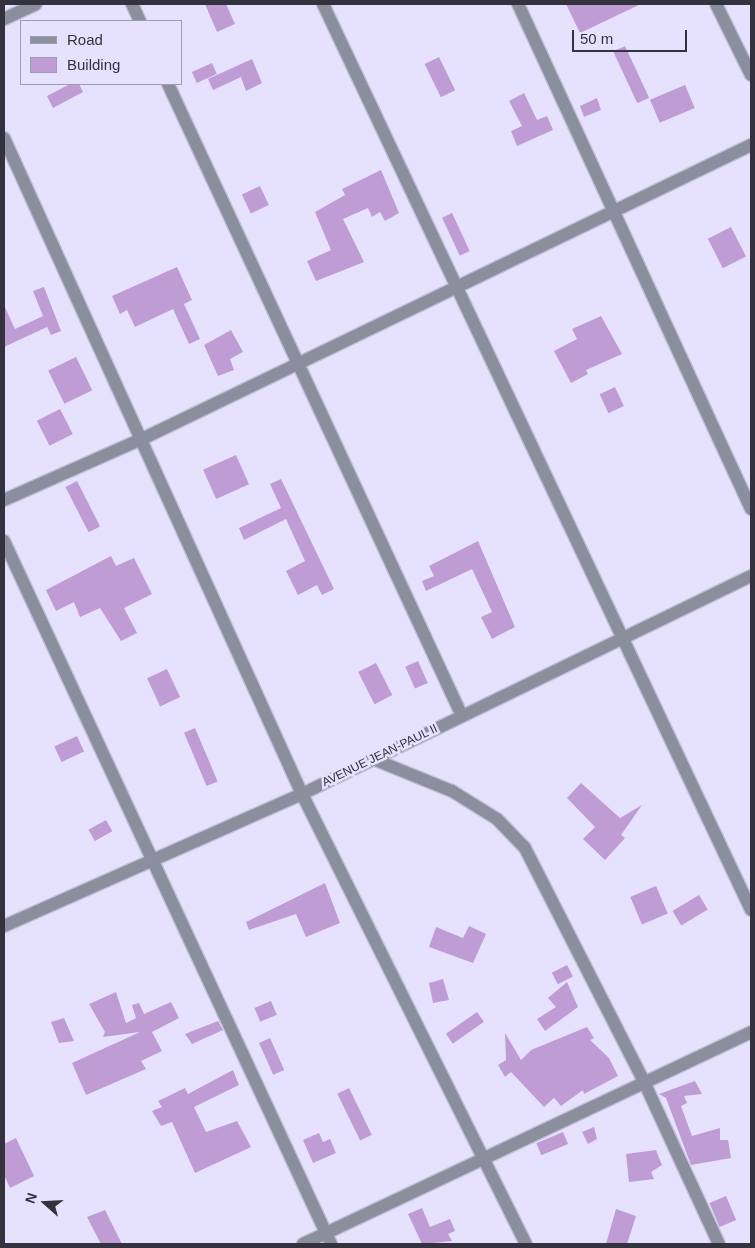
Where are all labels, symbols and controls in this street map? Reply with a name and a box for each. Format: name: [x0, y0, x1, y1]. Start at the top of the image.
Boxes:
legend: [20, 20, 182, 85]
scale bar: [575, 20, 690, 52]
text: 50 m: [580, 30, 613, 47]
text: Road: [67, 31, 103, 48]
text: Building: [67, 56, 120, 73]
street label: AVENUE JEAN-PAUL II: [320, 722, 440, 790]
north arrow: [20, 1178, 70, 1228]
text: N: [22, 1191, 40, 1206]

